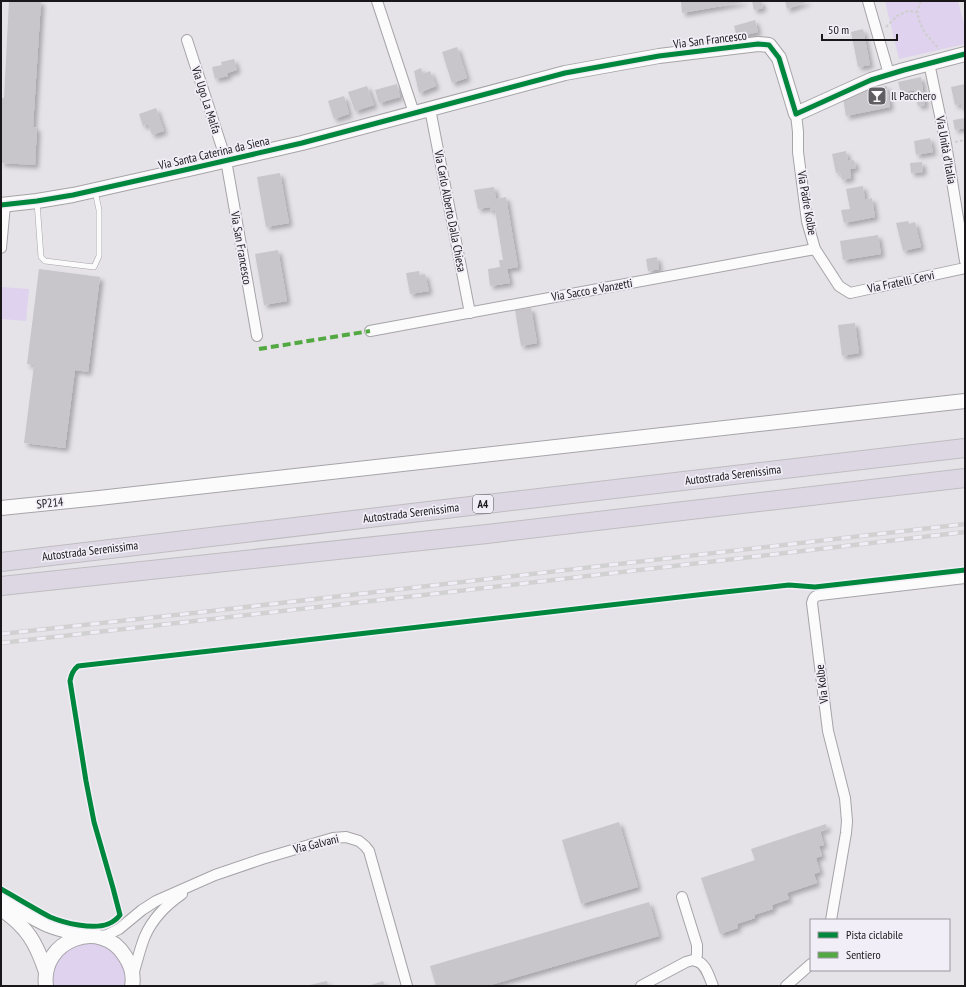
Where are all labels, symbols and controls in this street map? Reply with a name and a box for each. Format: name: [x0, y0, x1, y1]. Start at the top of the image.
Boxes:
scale bar: [822, 16, 897, 42]
text: 50 m: [828, 22, 849, 37]
street label: Via San Francesco: [671, 28, 748, 52]
street label: Via Ugo La Malfa: [188, 63, 224, 136]
bar icon: Il Pacchero: [866, 85, 888, 107]
place label: Il Pacchero: [891, 88, 936, 103]
street label: Via Unità d'Italia: [933, 114, 960, 185]
street label: Via Santa Caterina da Siena: [156, 132, 271, 173]
street label: Via Carlo Alberto Dalla Chiesa: [431, 148, 470, 273]
street label: Via Padre Kolbe: [794, 169, 821, 236]
street label: Via San Francesco: [228, 209, 255, 286]
street label: Via Fratelli Cervi: [865, 267, 936, 296]
street label: Via Sacco e Vanzetti: [549, 275, 634, 304]
street label: Autostrada Serenissima: [684, 461, 782, 488]
street label: SP214: [36, 494, 65, 511]
road number: A4: [473, 495, 493, 513]
street label: Autostrada Serenissima: [362, 499, 460, 526]
street label: Autostrada Serenissima: [41, 537, 139, 564]
street label: Via Kolbe: [812, 664, 831, 705]
street label: Via Galvani: [291, 831, 340, 857]
legend: [810, 919, 950, 971]
text: Pista ciclabile: [846, 927, 903, 942]
text: Sentiero: [846, 947, 881, 962]

